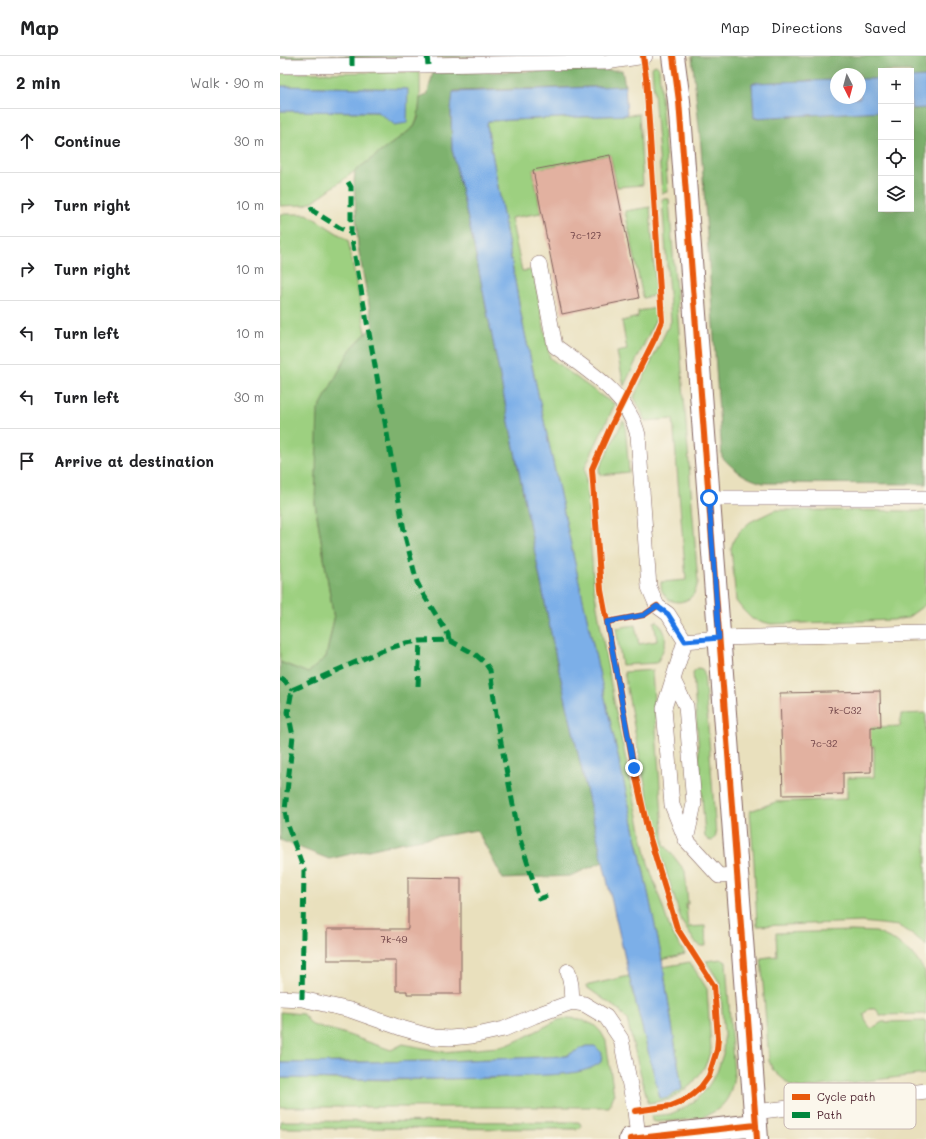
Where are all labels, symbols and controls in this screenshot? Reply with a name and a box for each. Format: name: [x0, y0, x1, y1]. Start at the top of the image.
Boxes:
text: Map: [20, 15, 59, 40]
text: Map: [721, 18, 749, 37]
text: Directions: [771, 18, 842, 37]
text: Saved: [864, 18, 906, 37]
north arrow: [830, 68, 866, 104]
map controls: [878, 68, 914, 212]
button: +: [878, 68, 914, 104]
text: 2 min: [16, 71, 61, 93]
text: Walk · 90 m: [190, 74, 264, 91]
button: −: [878, 104, 914, 140]
icon: ahead: [16, 130, 38, 152]
text: Continue: [54, 131, 121, 151]
text: 30 m: [234, 132, 264, 149]
button: locate: [878, 140, 914, 176]
button: layers: [878, 176, 914, 212]
icon: right: [16, 194, 38, 216]
text: Turn right: [54, 195, 131, 215]
text: 10 m: [236, 196, 264, 213]
house number: 7c-127: [570, 228, 602, 242]
icon: right: [16, 258, 38, 280]
text: Turn right: [54, 259, 131, 279]
text: 10 m: [236, 260, 264, 277]
icon: left: [16, 322, 38, 344]
text: Turn left: [54, 323, 119, 343]
text: 10 m: [236, 324, 264, 341]
icon: left: [16, 386, 38, 408]
text: Turn left: [54, 387, 119, 407]
text: 30 m: [234, 388, 264, 405]
icon: arrive: [16, 450, 38, 472]
text: Arrive at destination: [54, 451, 214, 471]
route start: [700, 489, 718, 507]
house number: 7k-C32: [828, 703, 862, 717]
house number: 7c-32: [810, 736, 838, 750]
route end: [625, 759, 643, 777]
house number: 7k-49: [381, 932, 408, 946]
legend: [784, 1083, 916, 1129]
text: Cycle path: [817, 1089, 875, 1104]
text: Path: [817, 1107, 842, 1122]

